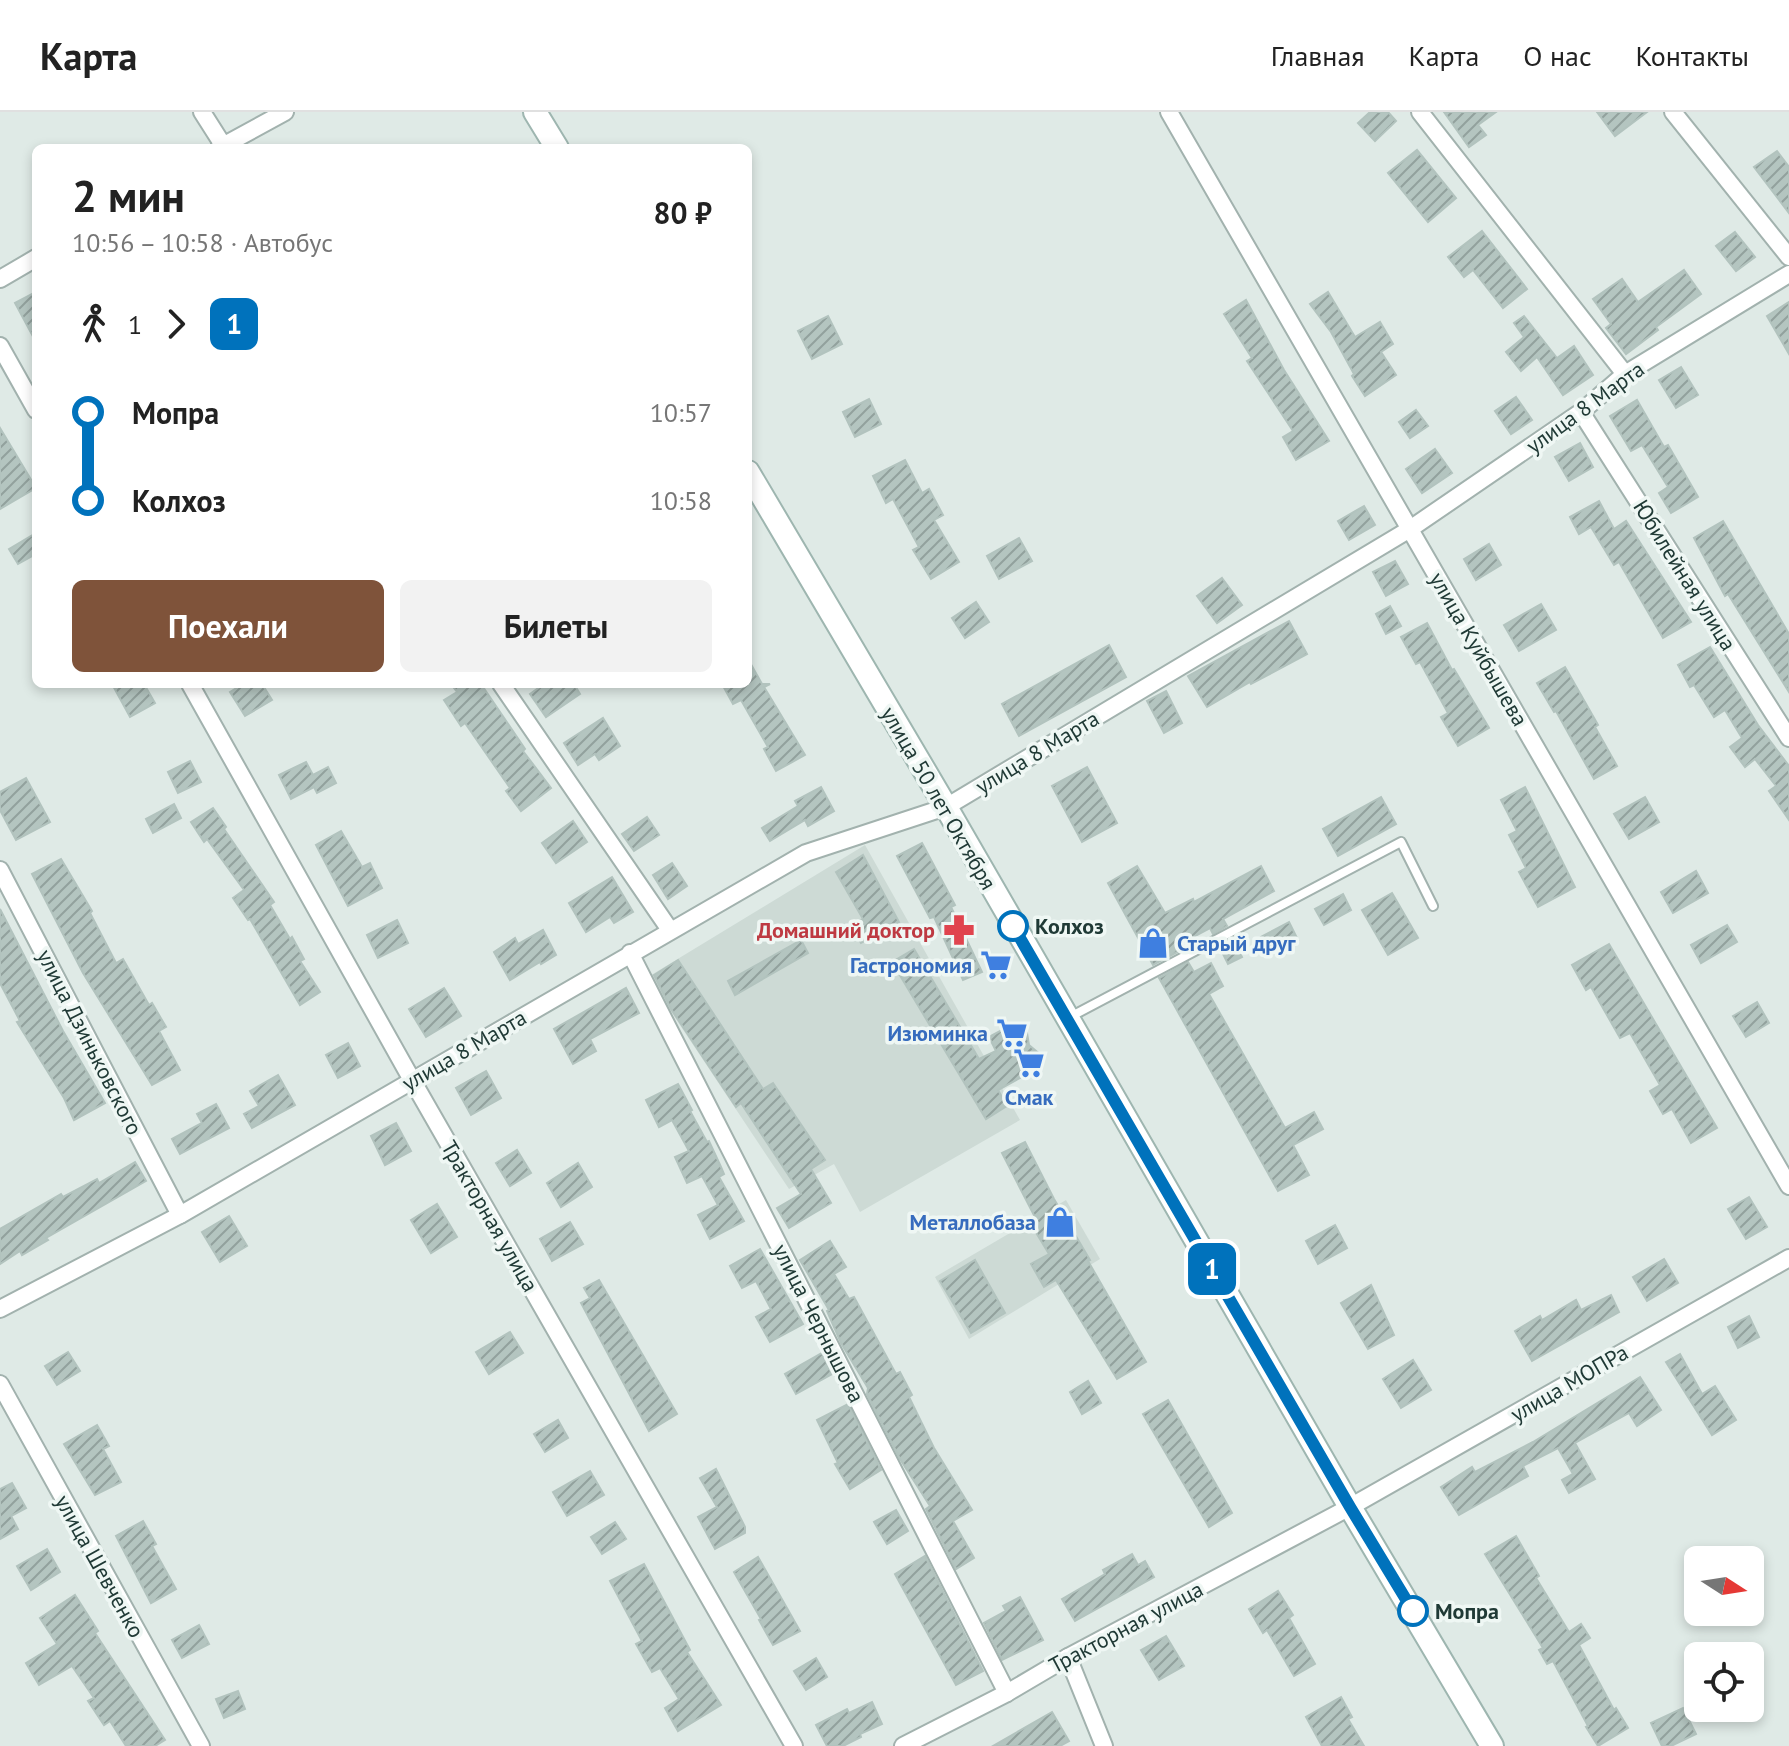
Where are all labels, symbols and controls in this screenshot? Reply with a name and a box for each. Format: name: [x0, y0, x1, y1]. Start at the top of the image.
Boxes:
text: Карта: [40, 31, 137, 80]
text: Главная: [1271, 37, 1365, 74]
text: Карта: [1409, 37, 1479, 74]
text: О нас: [1523, 37, 1592, 74]
text: Контакты: [1636, 37, 1749, 74]
text: 2 мин: [72, 167, 185, 224]
text: 80 ₽: [653, 193, 712, 232]
text: 10:56 – 10:58 · Автобус: [72, 226, 333, 259]
icon: walk: [72, 302, 116, 346]
icon: forward: [154, 302, 198, 346]
text: 1: [226, 305, 242, 342]
text: 1: [128, 308, 142, 341]
street label: улица 8 Марта: [1520, 355, 1650, 459]
text: Мопра: [132, 393, 219, 432]
text: 10:57: [650, 396, 712, 429]
text: Колхоз: [132, 481, 226, 520]
text: 10:58: [650, 484, 712, 517]
street label: Юбилейная улица: [1627, 494, 1743, 656]
street label: улица Куйбышева: [1424, 567, 1534, 731]
button: Поехали: [72, 580, 384, 672]
button: Билеты: [400, 580, 712, 672]
street label: улица 50 лет Октября: [875, 701, 1003, 895]
street label: улица 8 Марта: [970, 704, 1104, 800]
marker: Колхоз: [998, 911, 1028, 941]
place label: Колхоз: [1035, 912, 1104, 940]
pharmacy icon: Домашний доктор: [942, 913, 976, 947]
place label: Домашний доктор: [757, 916, 935, 944]
shop icon: Старый друг: [1136, 926, 1170, 960]
place label: Старый друг: [1177, 929, 1296, 957]
street label: улица Дзиньковского: [31, 945, 149, 1139]
supermarket icon: Гастрономия: [979, 948, 1013, 982]
place label: Гастрономия: [850, 951, 972, 979]
street label: улица 8 Марта: [397, 1003, 531, 1097]
supermarket icon: Изюминка: [995, 1016, 1029, 1050]
place label: Изюминка: [888, 1019, 988, 1047]
supermarket icon: Смак: [1012, 1046, 1046, 1080]
place label: Смак: [1005, 1083, 1054, 1111]
street label: Тракторная улица: [435, 1135, 545, 1297]
shop icon: Металлобаза: [1043, 1205, 1077, 1239]
place label: Металлобаза: [909, 1208, 1036, 1236]
street label: улица Чернышова: [767, 1239, 871, 1407]
line badge: 1: [1186, 1243, 1238, 1295]
text: 1: [1204, 1250, 1220, 1287]
street label: улица МОПРа: [1505, 1338, 1633, 1428]
street label: улица Шевченко: [49, 1490, 151, 1642]
north arrow: [1684, 1546, 1764, 1626]
map controls: [1684, 1546, 1764, 1722]
street label: Тракторная улица: [1044, 1575, 1208, 1679]
marker: Мопра: [1398, 1596, 1428, 1626]
place label: Мопра: [1435, 1597, 1499, 1625]
button: locate: [1684, 1642, 1764, 1722]

